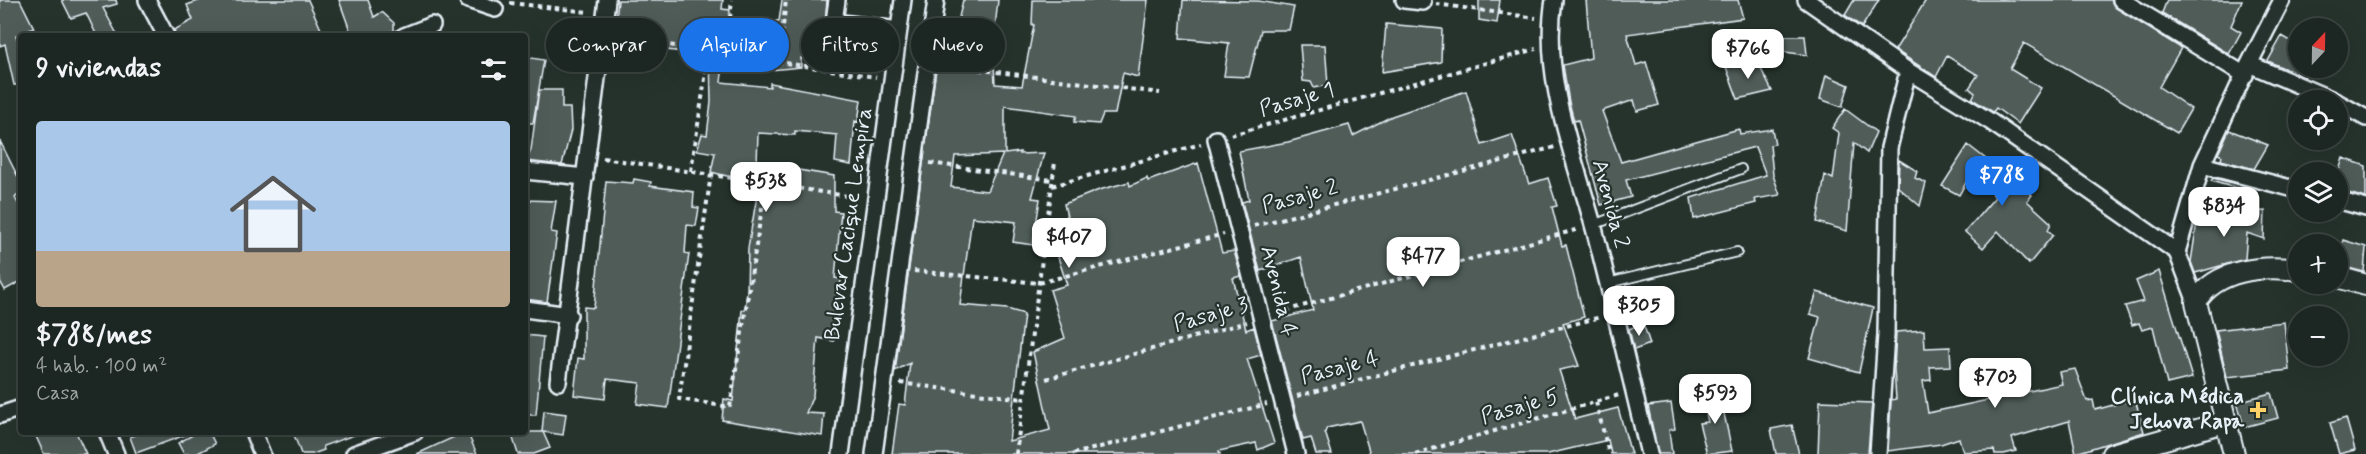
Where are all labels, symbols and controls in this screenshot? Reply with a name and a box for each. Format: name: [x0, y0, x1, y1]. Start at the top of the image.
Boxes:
chip: Comprar: [546, 18, 667, 72]
chip: Alquilar: [679, 18, 789, 72]
chip: Filtros: [801, 18, 899, 72]
chip: Nuevo: [911, 18, 1005, 72]
north arrow: [2288, 18, 2348, 78]
map controls: [2288, 18, 2348, 366]
pin: $766: [1712, 29, 1784, 80]
text: $766: [1726, 35, 1770, 62]
text: 9 viviendas: [36, 52, 161, 86]
icon: filters: [477, 53, 510, 86]
street label: Pasaje 1: [1256, 76, 1338, 124]
button: locate: [2288, 90, 2348, 150]
street label: Bulevar Cacique Lempira: [819, 106, 879, 342]
pin: $788: [1966, 156, 2038, 207]
street label: Avenida 2: [1585, 157, 1635, 252]
icon: home: [219, 160, 327, 268]
pin: $538: [730, 162, 802, 213]
text: $788: [1979, 162, 2025, 189]
button: layers: [2288, 162, 2348, 222]
text: $538: [744, 168, 788, 195]
street label: Pasaje 2: [1259, 173, 1341, 221]
pin: $834: [2188, 187, 2260, 238]
text: $834: [2202, 193, 2246, 220]
pin: $407: [1033, 218, 1105, 269]
text: $407: [1046, 224, 1092, 251]
button: +: [2288, 234, 2348, 294]
pin: $477: [1387, 237, 1459, 288]
street label: Avenida 4: [1253, 243, 1303, 339]
text: $477: [1401, 243, 1445, 270]
pin: $305: [1603, 286, 1675, 337]
street label: Pasaje 3: [1170, 291, 1252, 339]
text: $305: [1617, 292, 1661, 319]
button: −: [2288, 306, 2348, 366]
text: $788/mes: [36, 319, 152, 353]
street label: Pasaje 4: [1298, 345, 1382, 391]
text: 4 hab. · 100 m²: [36, 353, 167, 380]
pin: $703: [1959, 358, 2031, 409]
text: $703: [1973, 364, 2017, 391]
pin: $593: [1679, 374, 1751, 425]
text: Casa: [36, 380, 79, 407]
text: $593: [1693, 380, 1737, 407]
street label: Pasaje 5: [1478, 383, 1562, 431]
place label: Clínica Médica Jehova Rapa: [2110, 383, 2245, 436]
marker: Clínica Médica Jehova Rapa: [2249, 401, 2267, 419]

